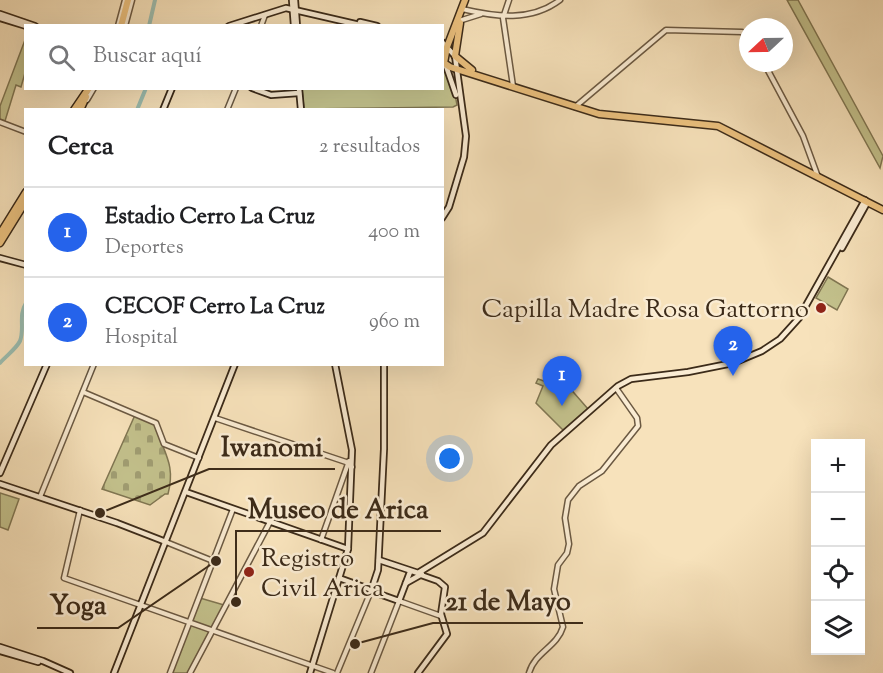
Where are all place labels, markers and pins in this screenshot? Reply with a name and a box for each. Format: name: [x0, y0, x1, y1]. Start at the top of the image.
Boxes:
place label: Capilla Madre Rosa Gattorno: [482, 292, 809, 329]
marker: Capilla Madre Rosa Gattorno: [814, 301, 828, 315]
pin: 2: [714, 326, 752, 376]
pin: 1: [542, 356, 582, 406]
callout: Iwanomi: [209, 424, 335, 469]
callout: Museo de Arica: [236, 486, 441, 531]
place label: Registro Civil Arica: [261, 541, 384, 608]
marker: Registro Civil Arica: [242, 565, 256, 579]
callout: 21 de Mayo: [433, 578, 583, 623]
callout: Yoga: [37, 583, 118, 628]

